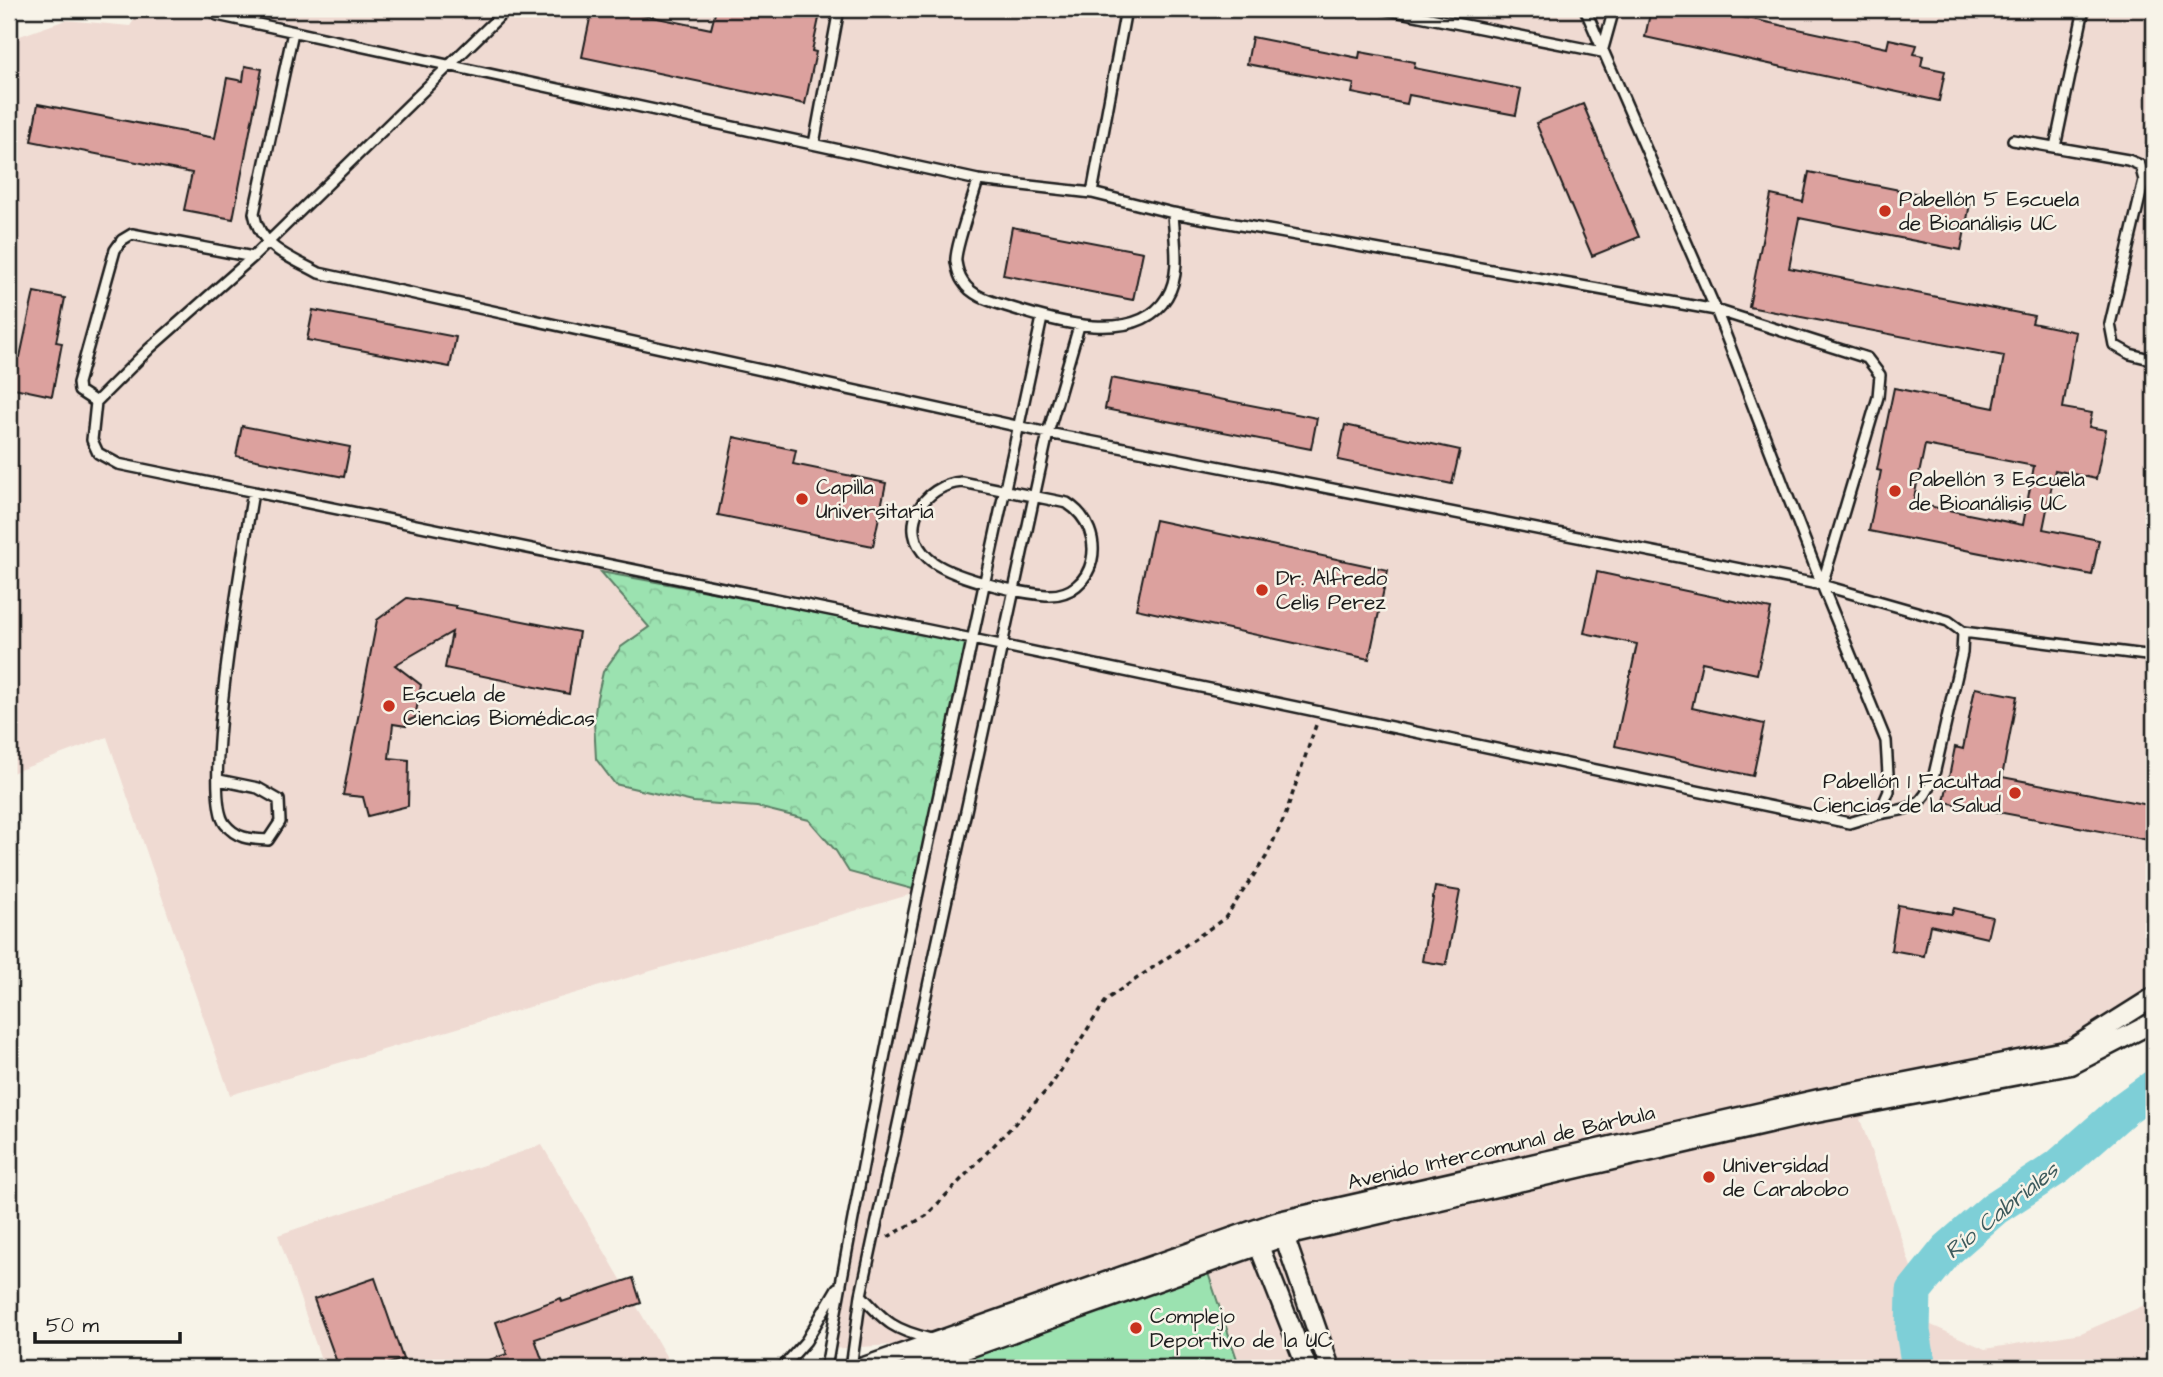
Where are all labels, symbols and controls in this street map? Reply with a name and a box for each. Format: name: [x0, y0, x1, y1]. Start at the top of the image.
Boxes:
place label: Pabellón 5 Escuela de Bioanálisis UC: [1899, 185, 2079, 238]
marker: Pabellón 5 Escuela de Bioanálisis UC: [1877, 203, 1893, 219]
place label: Pabellón 3 Escuela de Bioanálisis UC: [1909, 465, 2085, 518]
place label: Capilla Universitaria: [816, 473, 934, 526]
marker: Pabellón 3 Escuela de Bioanálisis UC: [1887, 483, 1903, 499]
marker: Capilla Universitaria: [794, 491, 810, 507]
place label: Dr. Alfredo Celis Perez: [1276, 564, 1388, 617]
marker: Dr. Alfredo Celis Perez: [1254, 582, 1270, 598]
place label: Escuela de Ciencias Biomédicas: [403, 680, 595, 733]
marker: Escuela de Ciencias Biomédicas: [381, 698, 397, 714]
place label: Pabellón 1 Facultad Ciencias de la Salud: [1813, 767, 2001, 820]
marker: Pabellón 1 Facultad Ciencias de la Salud: [2007, 785, 2023, 801]
street label: Avenido Intercomunal de Bárbula: [1345, 1098, 1658, 1197]
place label: Universidad de Carabobo: [1723, 1151, 1849, 1204]
water label: Río Cabriales: [1938, 1154, 2067, 1267]
marker: Universidad de Carabobo: [1701, 1169, 1717, 1185]
scale bar: [35, 1300, 180, 1344]
place label: Complejo Deportivo de la UC: [1150, 1302, 1333, 1356]
text: 50 m: [46, 1311, 100, 1340]
marker: Complejo Deportivo de la UC: [1128, 1320, 1144, 1336]

